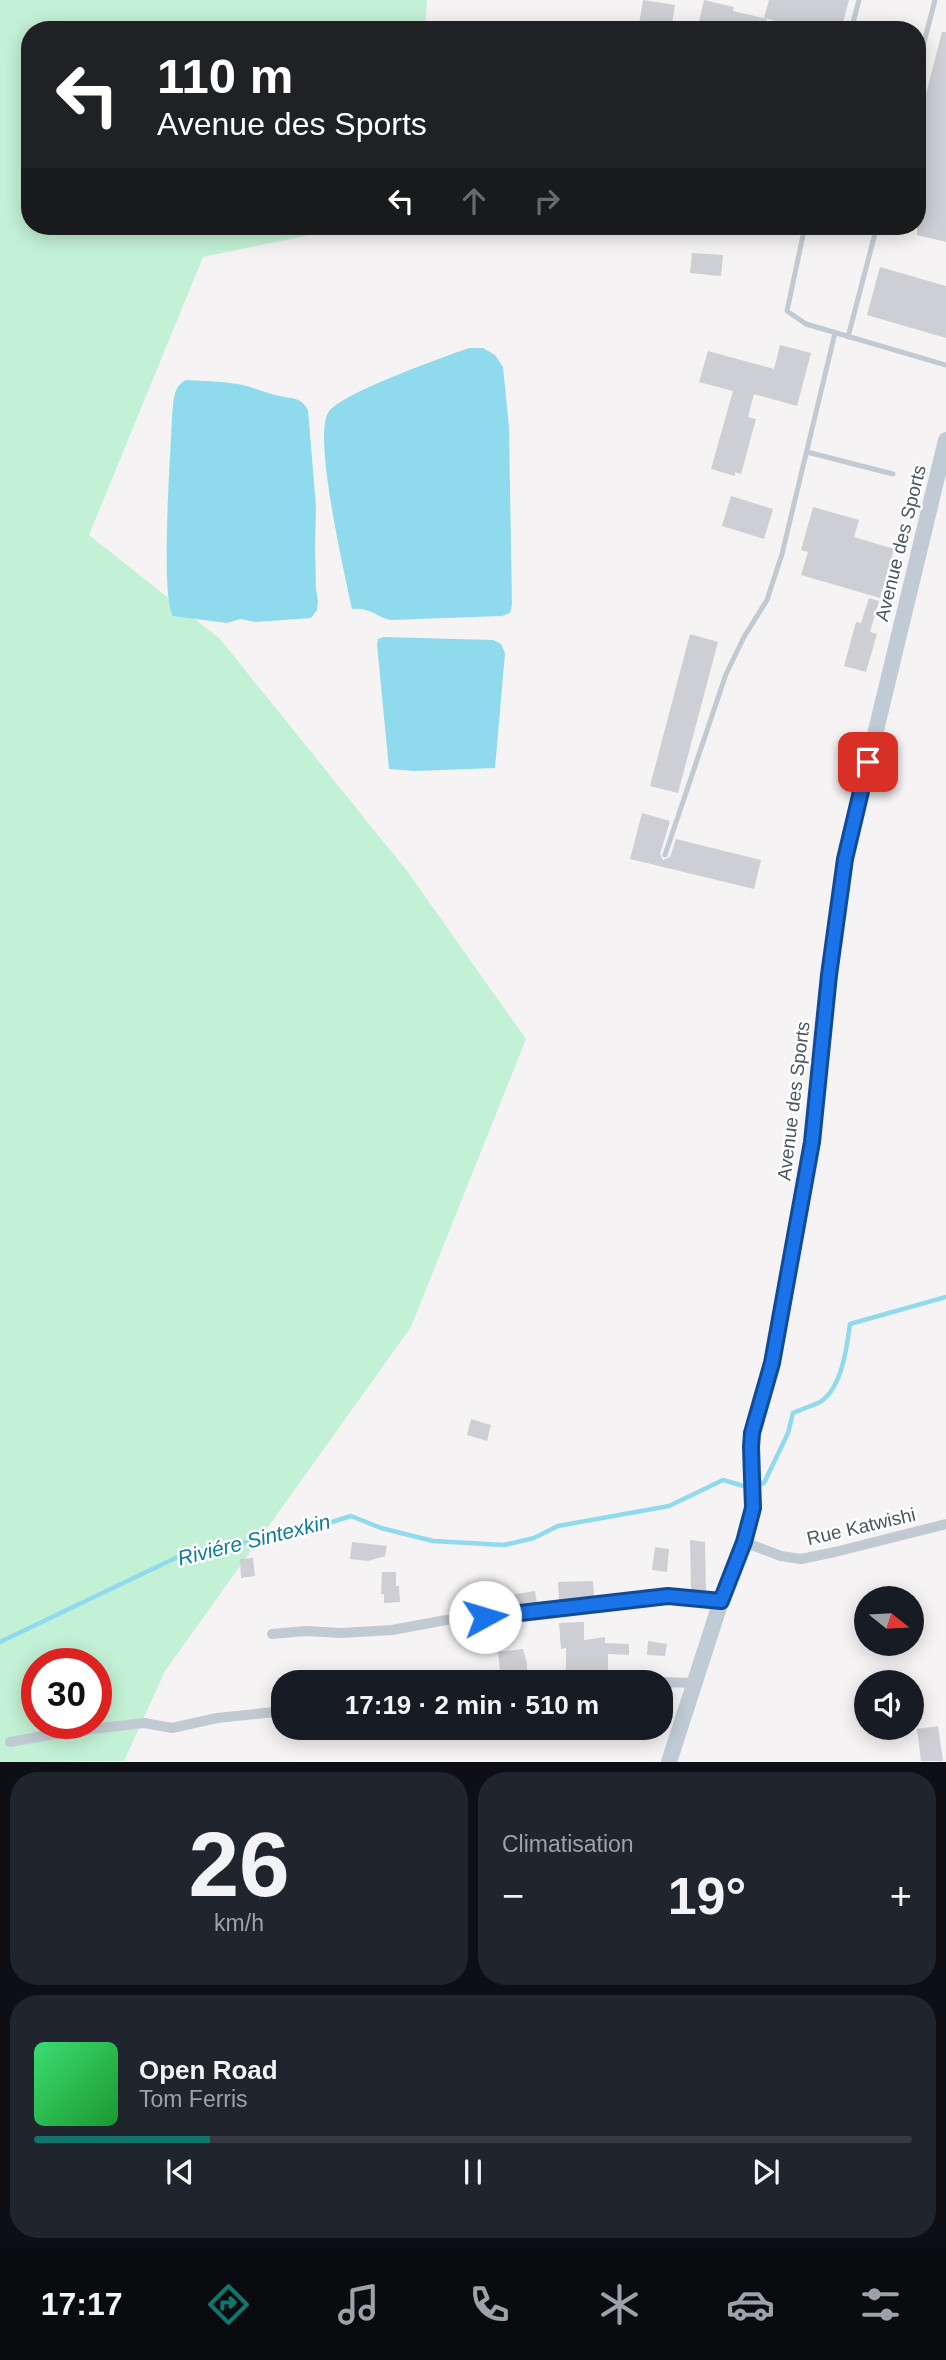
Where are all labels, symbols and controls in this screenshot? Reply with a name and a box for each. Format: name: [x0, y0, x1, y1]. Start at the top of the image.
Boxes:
icon: left: [42, 49, 133, 140]
text: 110 m: [157, 49, 293, 103]
text: Avenue des Sports: [157, 106, 427, 142]
icon: left: [382, 182, 420, 220]
icon: ahead: [455, 182, 493, 220]
icon: right: [528, 182, 566, 220]
street label: Avenue des Sports: [871, 463, 930, 623]
pin: [838, 732, 898, 792]
icon: arrive: [849, 743, 887, 781]
street label: Avenue des Sports: [773, 1020, 814, 1182]
street label: Rue Katwishi: [805, 1504, 917, 1549]
water label: Riviére Sintexkin: [175, 1509, 333, 1570]
position arrow: [448, 1580, 522, 1654]
north arrow: [854, 1586, 924, 1656]
map controls: [854, 1586, 924, 1740]
speed limit sign: 30: [21, 1648, 112, 1739]
button: sound: [854, 1670, 924, 1740]
text: 17:19 · 2 min · 510 m: [345, 1690, 599, 1720]
text: 26: [188, 1814, 290, 1915]
text: Climatisation: [502, 1831, 634, 1857]
text: 19°: [668, 1867, 746, 1925]
text: −: [502, 1875, 524, 1917]
text: +: [890, 1875, 912, 1917]
text: km/h: [214, 1910, 264, 1936]
text: Open Road: [139, 2055, 278, 2085]
text: Tom Ferris: [139, 2086, 248, 2112]
icon: previous: [161, 2153, 199, 2191]
icon: pause: [454, 2153, 492, 2191]
icon: next: [747, 2153, 785, 2191]
icon: directions: [204, 2280, 253, 2329]
icon: music: [334, 2280, 383, 2329]
icon: phone: [465, 2280, 514, 2329]
icon: climate: [595, 2280, 644, 2329]
icon: car: [726, 2280, 775, 2329]
icon: filters: [856, 2280, 905, 2329]
text: 17:17: [41, 2286, 123, 2322]

